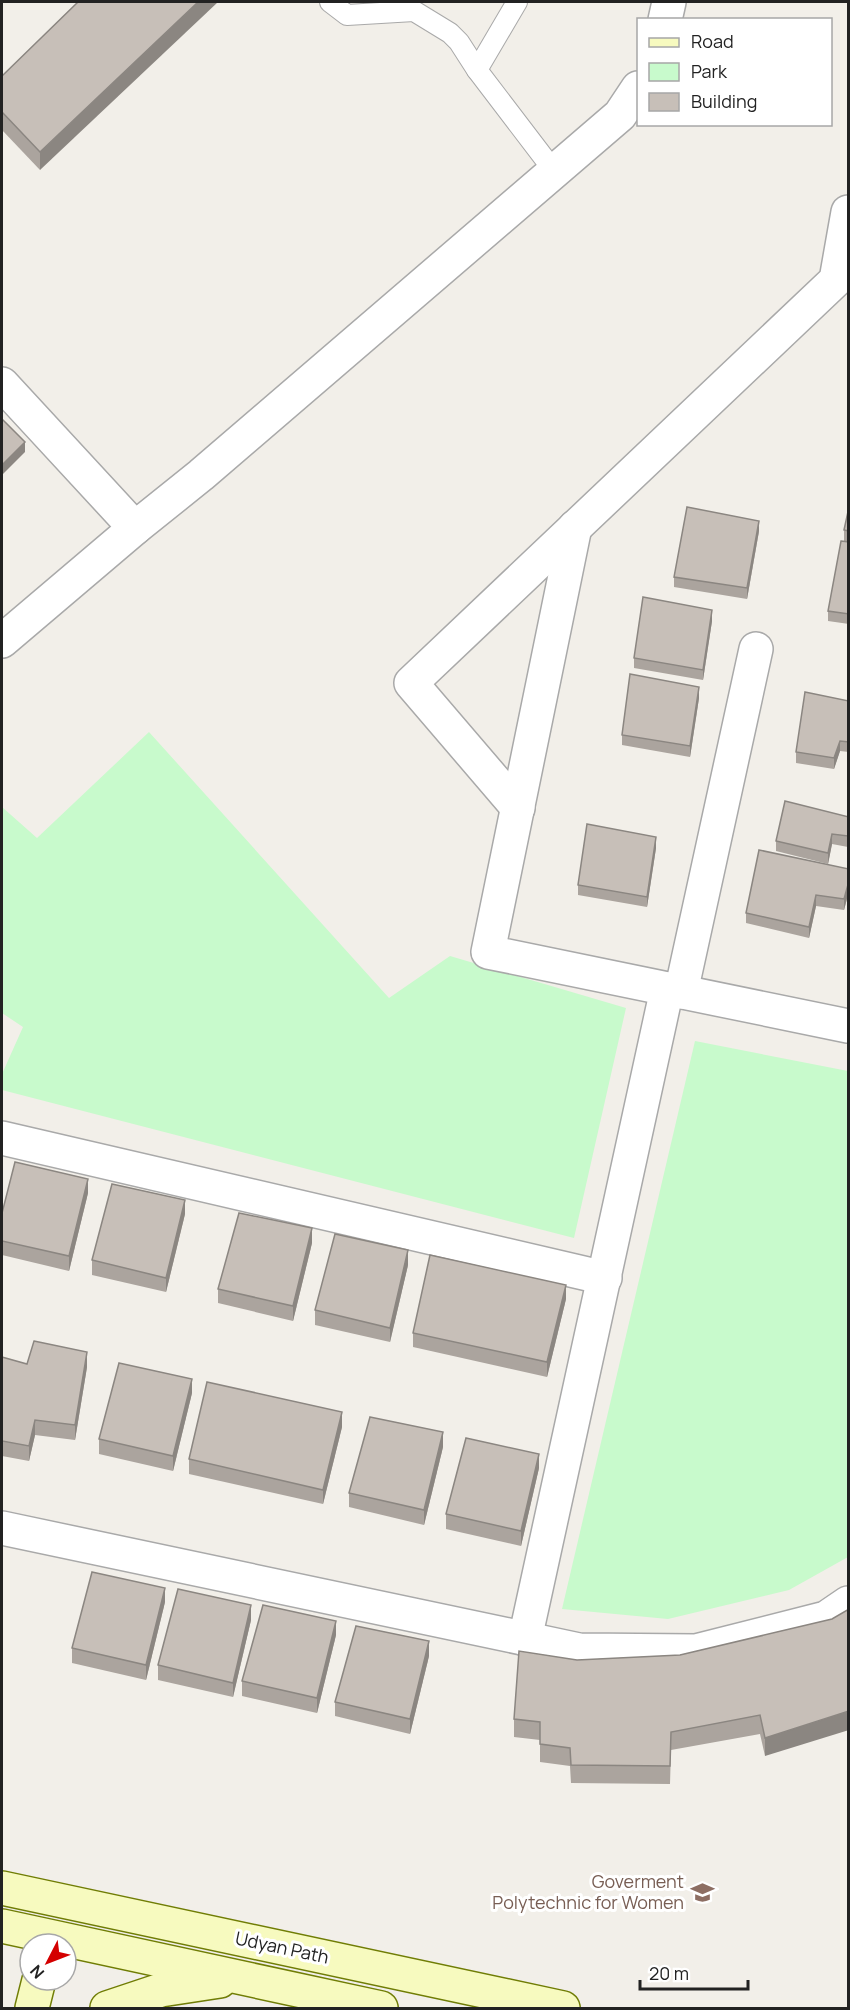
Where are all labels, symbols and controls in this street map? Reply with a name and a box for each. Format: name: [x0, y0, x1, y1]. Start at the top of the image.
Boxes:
legend: [637, 18, 832, 126]
text: Road: [691, 29, 734, 53]
text: Park: [691, 59, 728, 83]
text: Building: [691, 89, 757, 113]
place label: Goverment Polytechnic for Women: [492, 1869, 684, 1914]
school or university icon: Goverment Polytechnic for Women: [689, 1879, 715, 1905]
street label: Udyan Path: [233, 1925, 331, 1969]
north arrow: [18, 1932, 78, 1992]
scale bar: [640, 1953, 748, 1991]
text: N: [25, 1960, 49, 1984]
text: 20 m: [649, 1961, 689, 1985]

